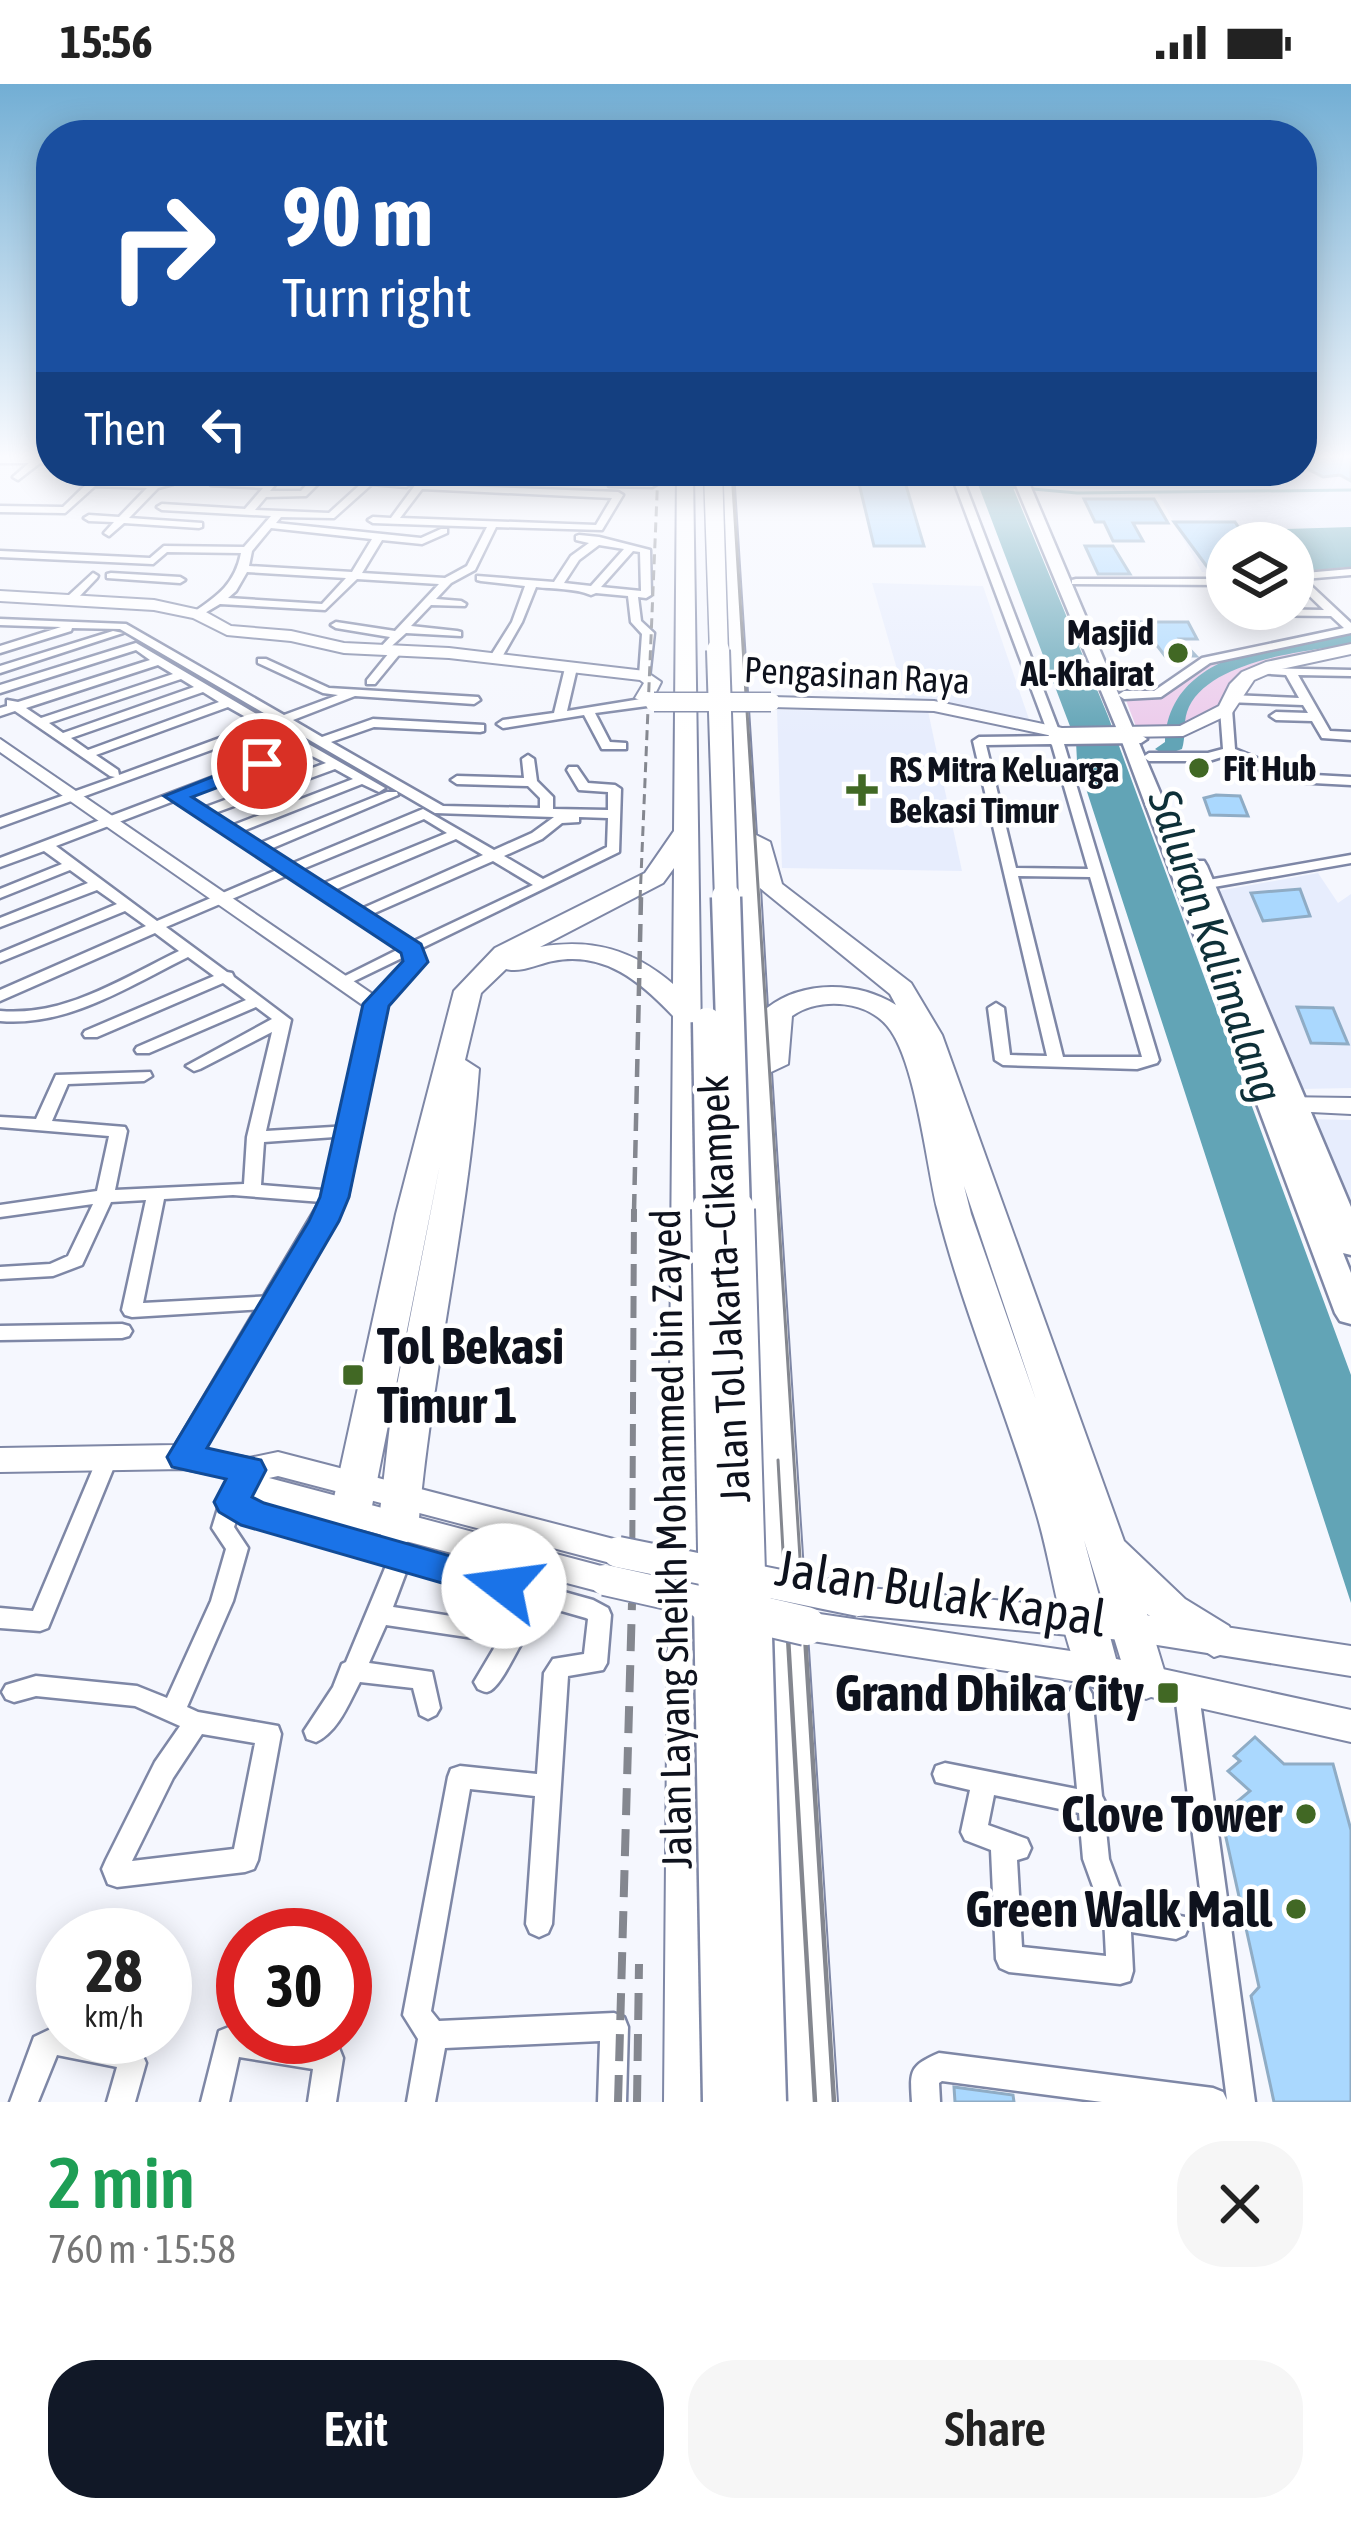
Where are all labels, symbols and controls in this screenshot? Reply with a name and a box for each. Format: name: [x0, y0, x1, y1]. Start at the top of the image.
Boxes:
text: 15:56: [60, 16, 153, 68]
icon: right: [84, 168, 240, 324]
text: 90 m: [282, 168, 433, 264]
text: Turn right: [282, 267, 472, 328]
icon: left: [191, 396, 257, 462]
text: Then: [84, 403, 167, 455]
map controls: [1206, 522, 1314, 630]
button: layers: [1206, 522, 1314, 630]
place label: Masjid Al-Khairat: [1020, 611, 1155, 694]
marker: Masjid Al-Khairat: [1165, 640, 1191, 666]
street label: Pengasinan Raya: [743, 648, 971, 702]
pin: [211, 713, 313, 815]
icon: arrive: [229, 731, 295, 797]
place label: Fit Hub: [1223, 747, 1316, 789]
place label: RS Mitra Keluarga Bekasi Timur: [889, 748, 1119, 831]
marker: Fit Hub: [1186, 755, 1212, 781]
marker: RS Mitra Keluarga Bekasi Timur: [846, 774, 878, 806]
water label: Saluran Kalimalang: [1138, 782, 1294, 1109]
street label: Jalan Tol Jakarta–Cikampek: [689, 1074, 759, 1504]
street label: Jalan Layang Sheikh Mohammed bin Zayed: [641, 1209, 701, 1869]
place label: Tol Bekasi Timur 1: [377, 1316, 564, 1434]
marker: Tol Bekasi Timur 1: [340, 1362, 366, 1388]
position arrow: [441, 1523, 567, 1649]
street label: Jalan Bulak Kapal: [772, 1537, 1110, 1648]
place label: Grand Dhika City: [835, 1663, 1144, 1722]
marker: Grand Dhika City: [1155, 1680, 1181, 1706]
place label: Clove Tower: [1061, 1784, 1283, 1843]
marker: Clove Tower: [1293, 1801, 1319, 1827]
place label: Green Walk Mall: [965, 1879, 1272, 1938]
marker: Green Walk Mall: [1283, 1896, 1309, 1922]
speed limit sign: 30: [216, 1908, 372, 2064]
text: 28: [86, 1936, 142, 2005]
text: km/h: [84, 1999, 144, 2033]
text: 2 min: [48, 2141, 195, 2223]
button: close: [1177, 2141, 1303, 2267]
text: 760 m · 15:58: [48, 2227, 236, 2271]
button: Exit: [48, 2360, 664, 2498]
button: Share: [688, 2360, 1303, 2498]

